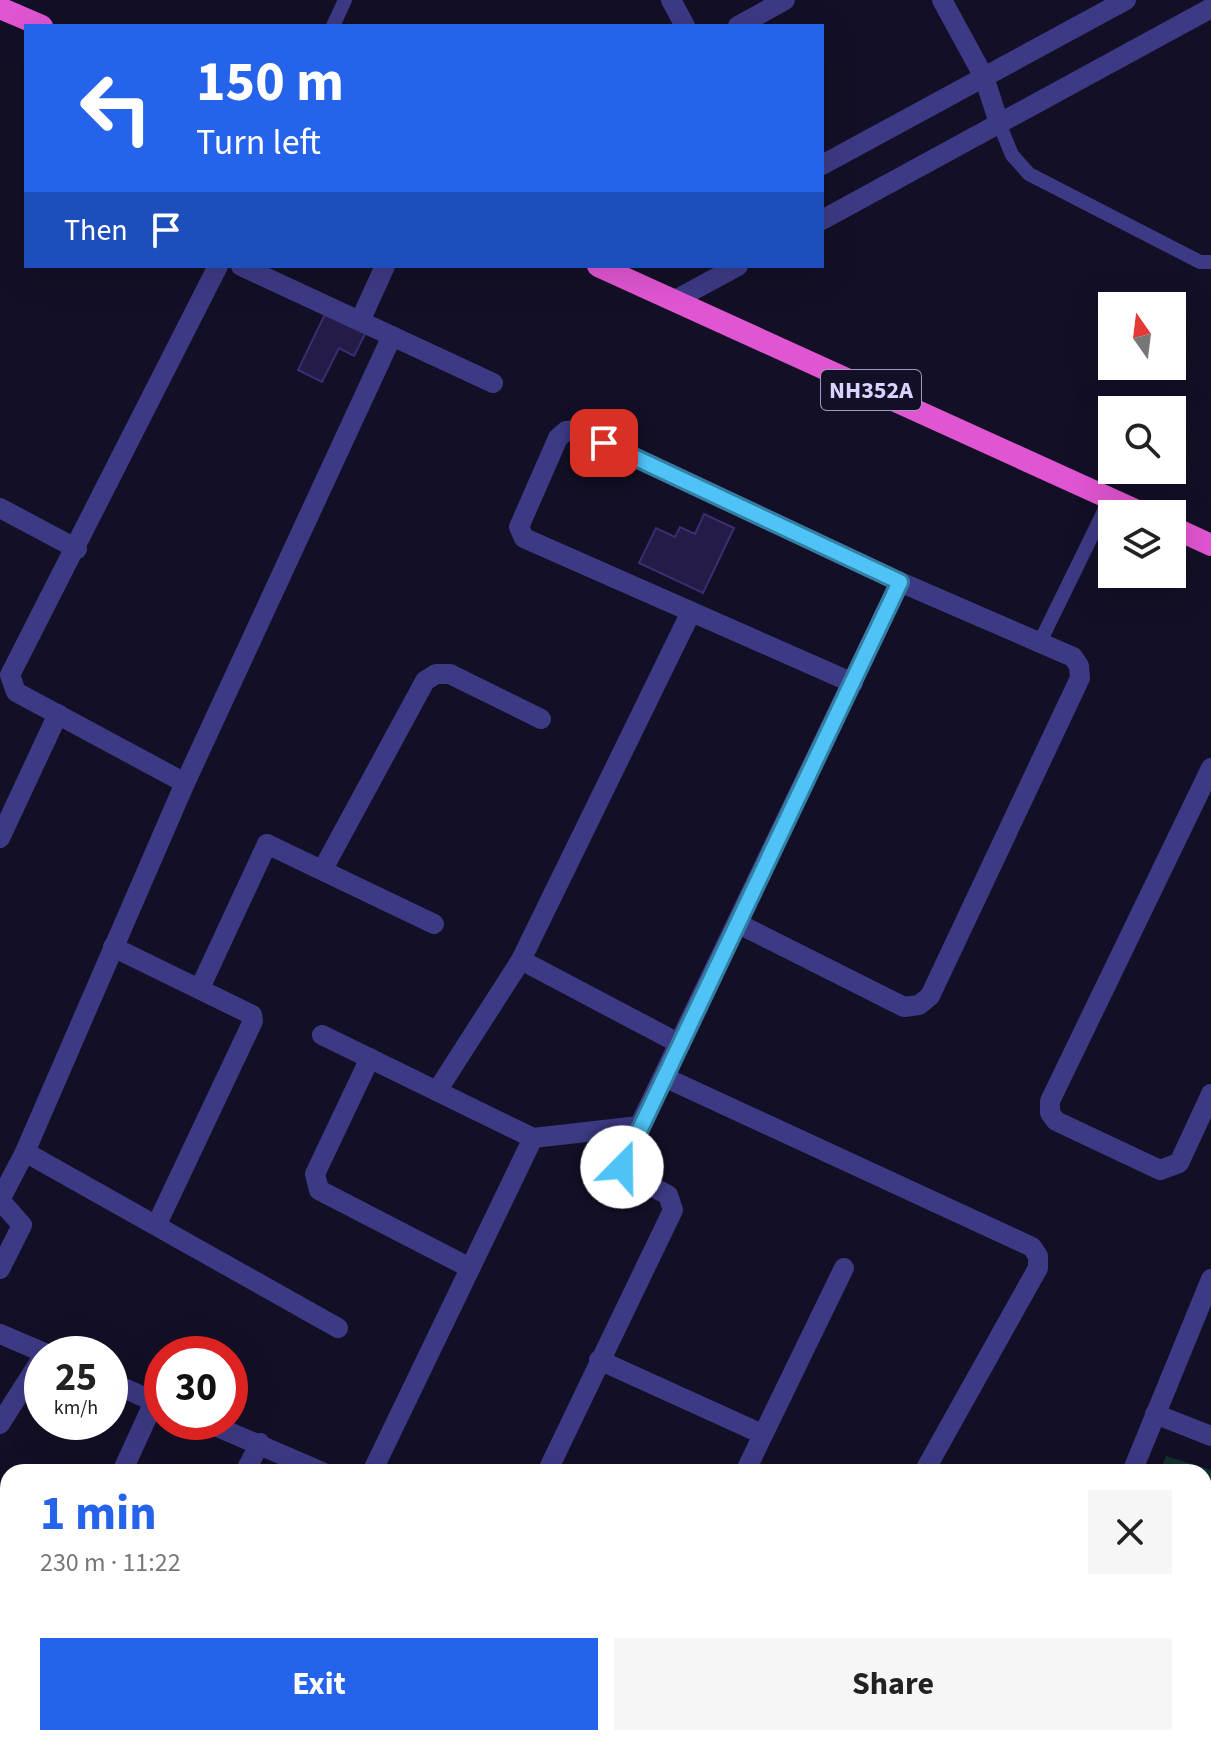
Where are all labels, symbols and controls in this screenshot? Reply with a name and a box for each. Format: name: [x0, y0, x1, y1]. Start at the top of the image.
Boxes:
text: 150 m: [196, 43, 344, 122]
icon: left: [64, 56, 168, 160]
text: Turn left: [196, 117, 321, 168]
icon: arrive: [144, 208, 188, 252]
text: Then: [64, 209, 128, 252]
north arrow: [1098, 292, 1186, 380]
map controls: [1098, 292, 1186, 588]
road number: NH352A: [821, 370, 921, 410]
button: search: [1098, 396, 1186, 484]
pin: [570, 409, 638, 477]
icon: arrive: [582, 421, 626, 465]
button: layers: [1098, 500, 1186, 588]
position arrow: [580, 1125, 664, 1209]
speed limit sign: 30: [144, 1336, 248, 1440]
text: 25: [55, 1349, 97, 1406]
text: km/h: [54, 1394, 98, 1422]
text: 1 min: [40, 1480, 157, 1548]
button: close: [1088, 1490, 1172, 1574]
text: 230 m · 11:22: [40, 1544, 181, 1581]
button: Exit: [40, 1638, 598, 1730]
button: Share: [614, 1638, 1172, 1730]

